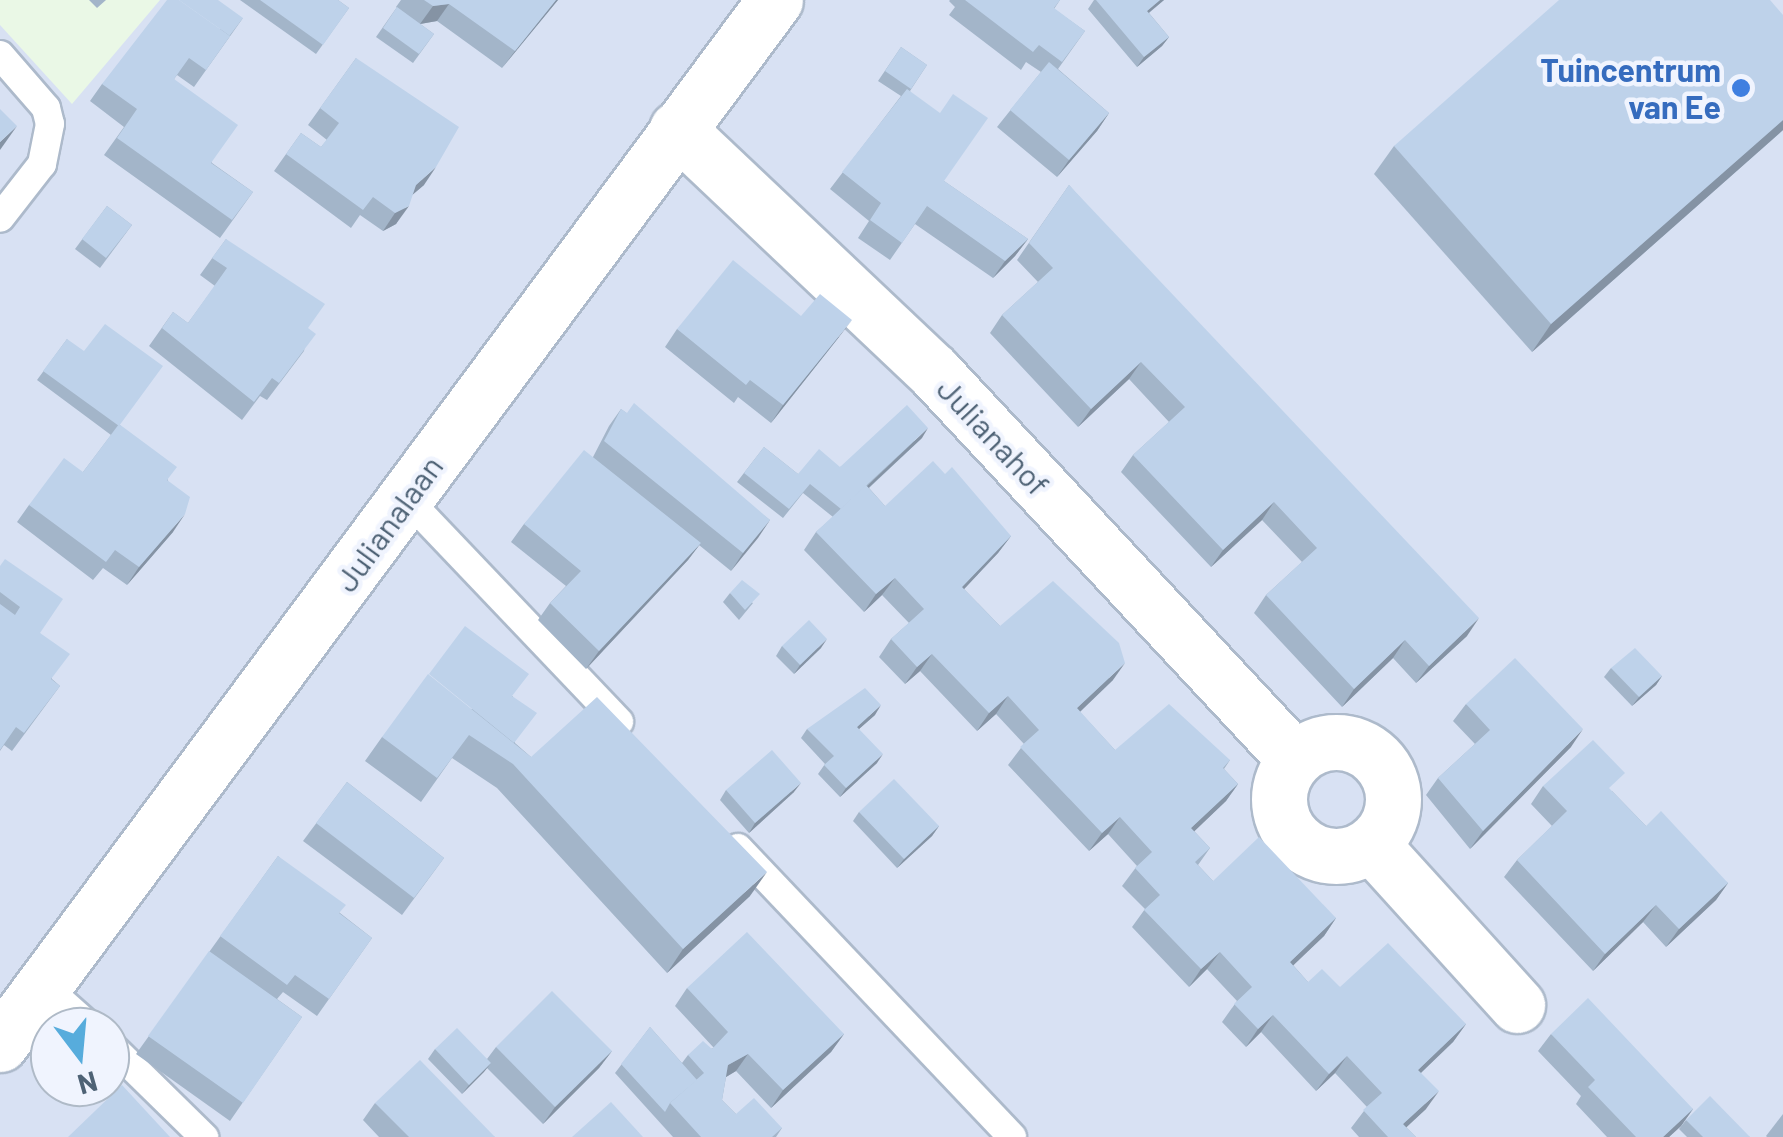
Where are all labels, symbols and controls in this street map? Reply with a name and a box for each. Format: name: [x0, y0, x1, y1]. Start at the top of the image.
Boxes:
place label: Tuincentrum van Ee: [1540, 51, 1721, 126]
marker: Tuincentrum van Ee: [1730, 77, 1752, 99]
street label: Julianahof: [930, 369, 1058, 503]
street label: Julianalaan: [326, 448, 450, 598]
north arrow: [30, 1007, 130, 1107]
text: N: [74, 1065, 101, 1103]

